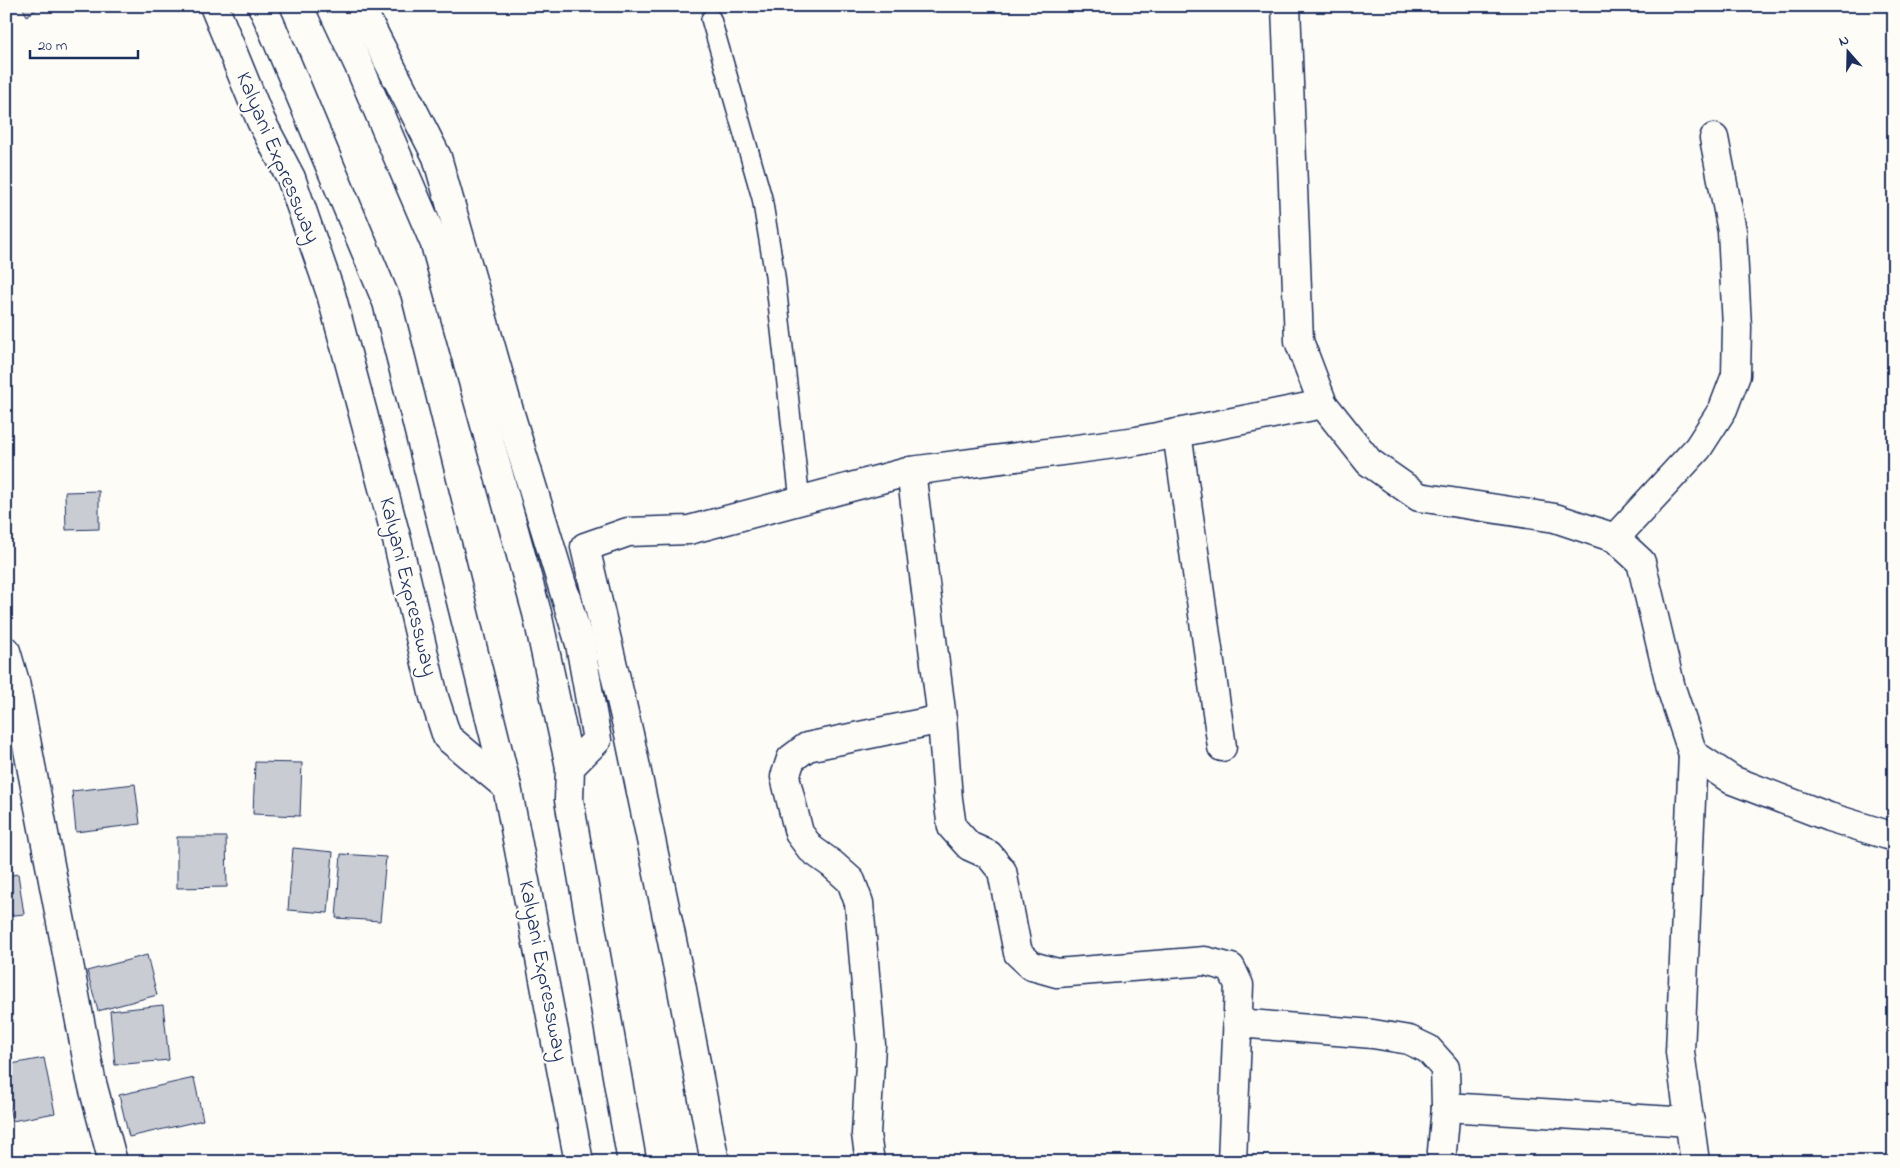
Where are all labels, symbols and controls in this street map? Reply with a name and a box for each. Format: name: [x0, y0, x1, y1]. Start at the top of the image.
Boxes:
scale bar: [30, 28, 138, 60]
north arrow: [1822, 28, 1872, 78]
text: N: [1836, 30, 1852, 53]
text: 20 m: [38, 35, 68, 57]
street label: Kalyani Expressway: [226, 67, 328, 249]
street label: Kalyani Expressway: [368, 494, 445, 680]
street label: Kalyani Expressway: [508, 878, 575, 1064]

